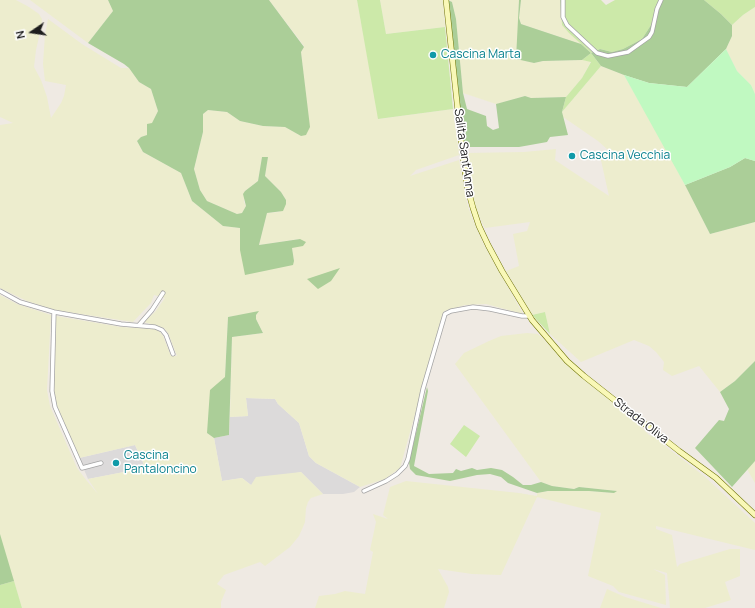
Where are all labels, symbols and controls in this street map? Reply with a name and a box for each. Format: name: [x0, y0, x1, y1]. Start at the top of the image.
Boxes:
north arrow: [12, 12, 52, 52]
text: N: [12, 29, 28, 40]
place label: Cascina Marta: [441, 48, 521, 62]
marker: Cascina Marta: [428, 50, 438, 60]
street label: Salita Sant'Anna: [451, 108, 477, 198]
place label: Cascina Vecchia: [580, 149, 670, 163]
marker: Cascina Vecchia: [567, 151, 577, 161]
street label: Strada Oliva: [611, 395, 671, 447]
place label: Cascina Pantaloncino: [124, 449, 197, 477]
marker: Cascina Pantaloncino: [111, 458, 121, 468]

